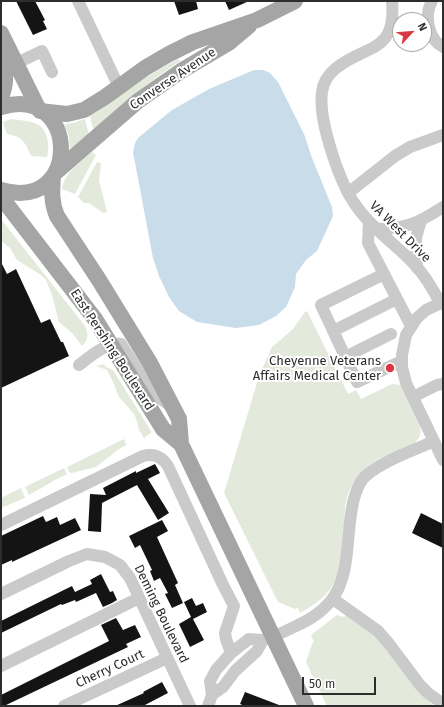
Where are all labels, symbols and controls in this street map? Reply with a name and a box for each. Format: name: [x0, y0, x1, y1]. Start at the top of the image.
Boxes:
north arrow: [392, 12, 432, 52]
text: N: [415, 21, 430, 33]
street label: Converse Avenue: [127, 45, 219, 113]
street label: VA West Drive: [366, 198, 434, 266]
street label: East Pershing Boulevard: [67, 286, 157, 414]
place label: Cheyenne Veterans Affairs Medical Center: [253, 353, 381, 384]
marker: Cheyenne Veterans Affairs Medical Center: [384, 362, 396, 374]
street label: Deming Boulevard: [130, 562, 192, 666]
street label: Cherry Court: [73, 646, 147, 692]
scale bar: [304, 669, 378, 695]
text: 50 m: [309, 677, 335, 691]

